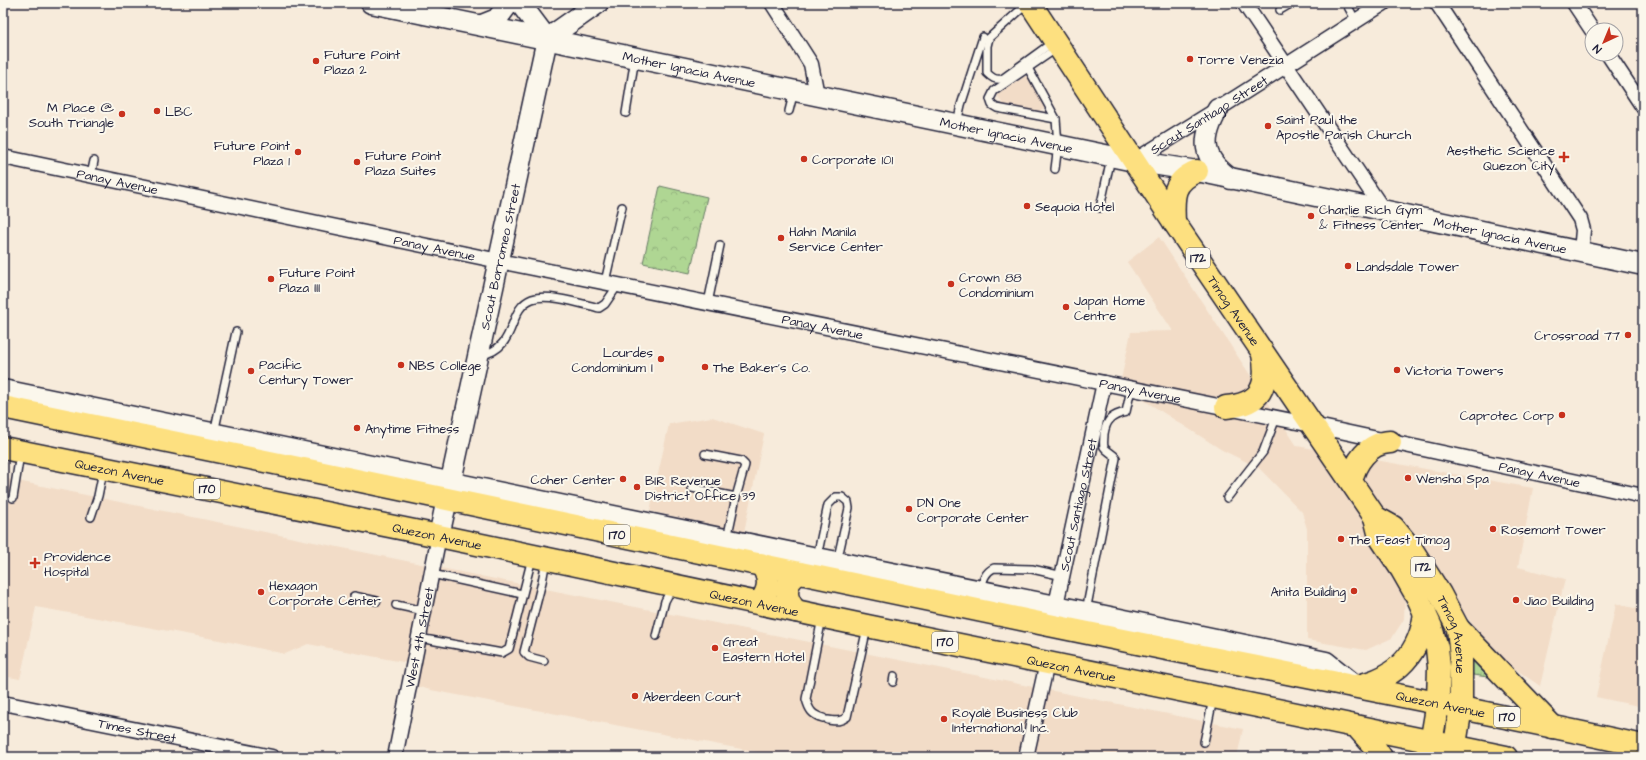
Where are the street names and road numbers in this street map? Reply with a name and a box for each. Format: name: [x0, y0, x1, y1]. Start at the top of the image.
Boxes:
street label: Mother Ignacia Avenue: [621, 47, 757, 92]
street label: Scout Santiago Street: [1147, 71, 1272, 159]
street label: Mother Ignacia Avenue: [938, 113, 1074, 158]
street label: Panay Avenue: [75, 165, 160, 199]
street label: Scout Borromeo Street: [476, 181, 525, 332]
street label: Mother Ignacia Avenue: [1432, 213, 1568, 259]
street label: Panay Avenue: [392, 231, 477, 266]
road number: 172: [1186, 248, 1210, 268]
street label: Timog Avenue: [1203, 272, 1264, 350]
street label: Panay Avenue: [780, 310, 865, 344]
street label: Panay Avenue: [1098, 374, 1182, 408]
street label: Scout Santiago Street: [1056, 436, 1102, 573]
street label: Quezon Avenue: [73, 455, 166, 490]
street label: Panay Avenue: [1497, 457, 1582, 492]
road number: 170: [194, 479, 220, 499]
street label: Quezon Avenue: [391, 519, 483, 555]
road number: 170: [604, 525, 630, 545]
road number: 172: [1411, 557, 1435, 577]
street label: West 4th Street: [401, 585, 439, 689]
street label: Quezon Avenue: [708, 585, 800, 621]
street label: Timog Avenue: [1432, 593, 1469, 674]
road number: 170: [932, 632, 958, 652]
street label: Quezon Avenue: [1025, 651, 1118, 687]
street label: Quezon Avenue: [1394, 687, 1487, 723]
road number: 170: [1494, 707, 1520, 727]
street label: Times Street: [97, 714, 178, 748]

